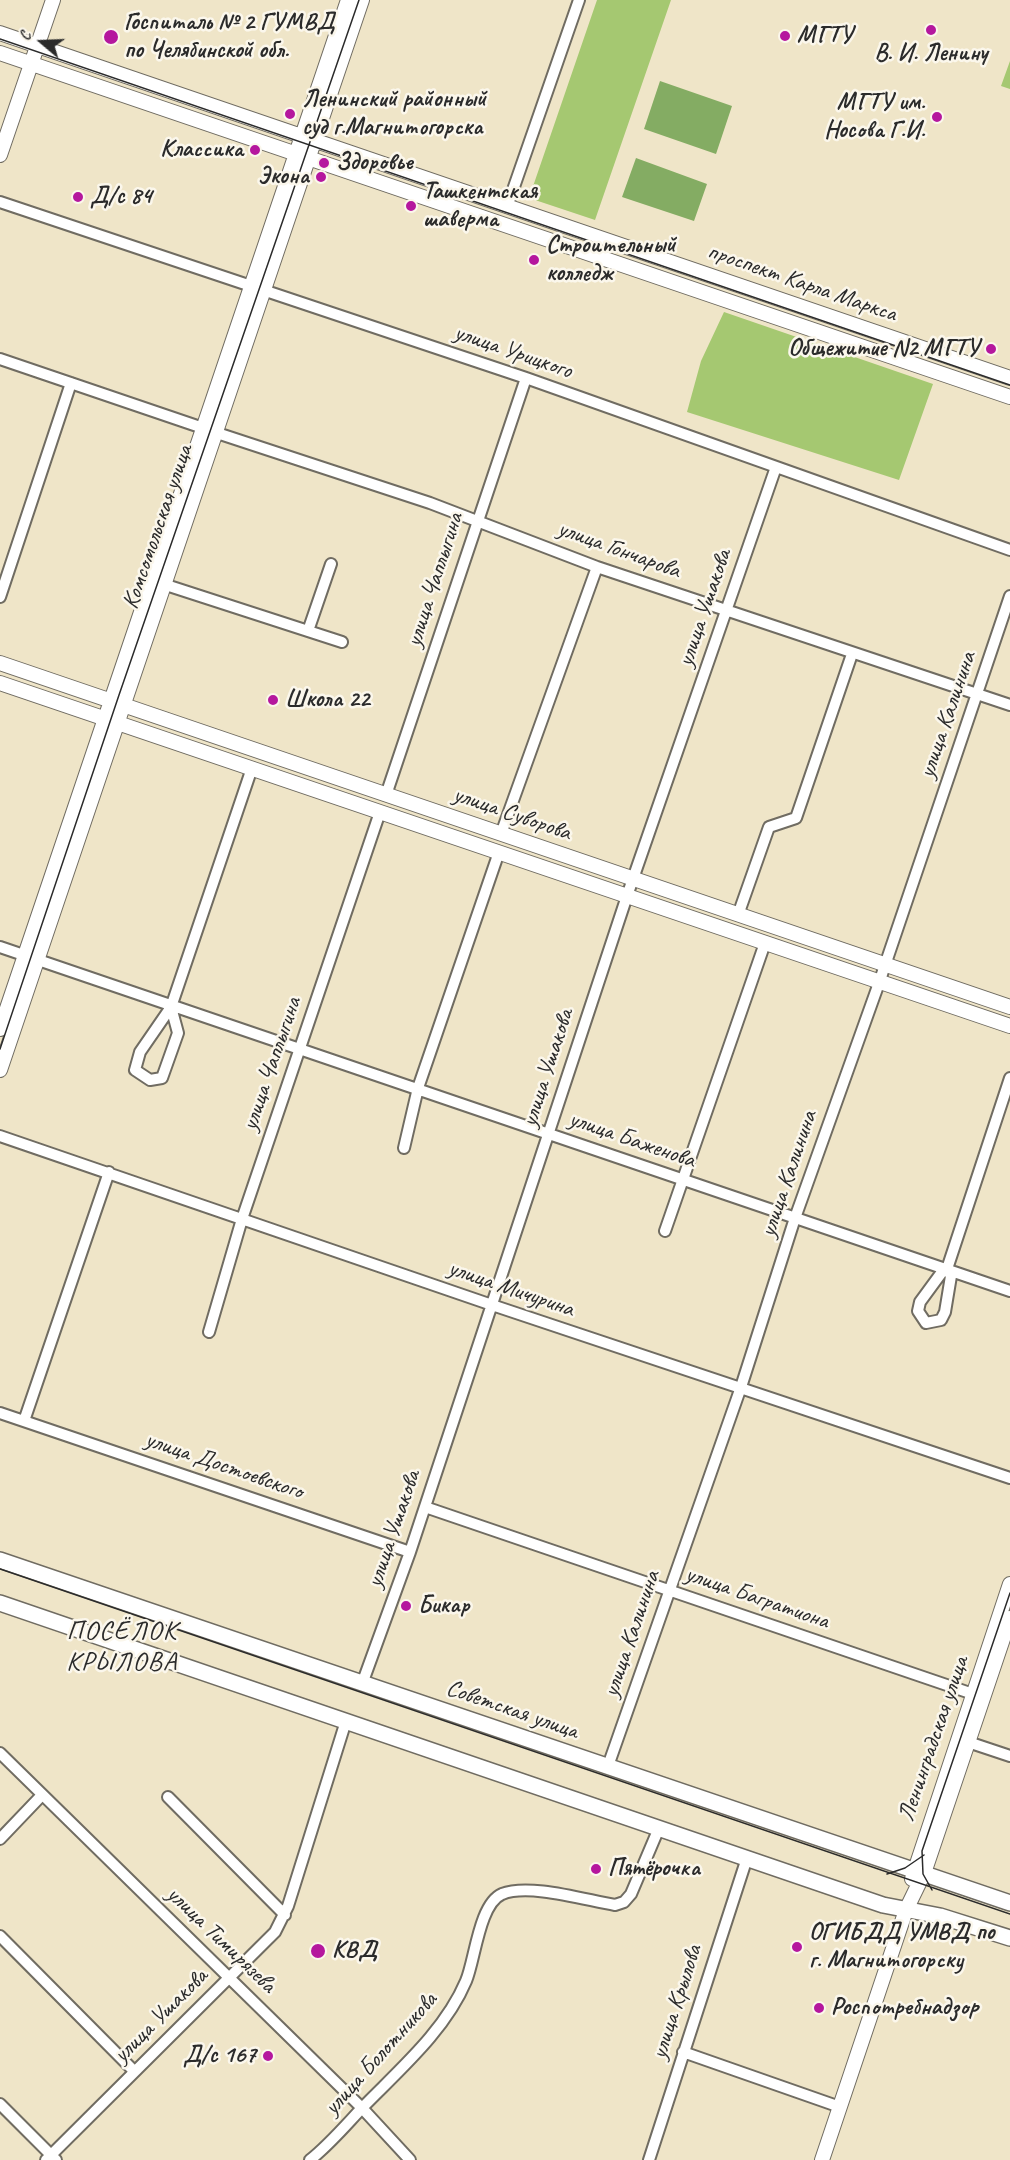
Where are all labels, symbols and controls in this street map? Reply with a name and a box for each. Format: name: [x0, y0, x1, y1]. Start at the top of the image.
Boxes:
place label: Госпиталь № 2 ГУМВД по Челябинской обл.: [124, 9, 334, 65]
north arrow: [12, 12, 72, 72]
place label: МГТУ: [797, 22, 853, 50]
marker: В. И. Ленину: [924, 23, 938, 37]
marker: Госпиталь № 2 ГУМВД по Челябинской обл.: [102, 28, 120, 46]
text: С: [14, 29, 36, 43]
marker: МГТУ: [778, 29, 792, 43]
place label: В. И. Ленину: [874, 40, 988, 68]
place label: Ленинский районный суд г.Магнитогорска: [302, 86, 486, 142]
place label: МГТУ им. Носова Г.И.: [824, 89, 925, 145]
marker: Ленинский районный суд г.Магнитогорска: [283, 107, 297, 121]
marker: МГТУ им. Носова Г.И.: [930, 110, 944, 124]
place label: Классика: [160, 136, 243, 164]
marker: Классика: [248, 143, 262, 157]
place label: Здоровье: [336, 149, 413, 177]
marker: Здоровье: [317, 156, 331, 170]
place label: Экона: [258, 163, 309, 191]
marker: Экона: [314, 170, 328, 184]
place label: Ташкентская шаверма: [423, 178, 537, 234]
place label: Д/с 84: [90, 183, 152, 211]
marker: Д/с 84: [71, 190, 85, 204]
marker: Ташкентская шаверма: [404, 199, 418, 213]
place label: Строительный колледж: [546, 232, 676, 288]
street label: проспект Карла Маркса: [704, 237, 900, 329]
marker: Строительный колледж: [527, 253, 541, 267]
street label: улица Урицкого: [450, 318, 576, 386]
place label: Общежитие N2 МГТУ: [788, 335, 979, 363]
marker: Общежитие N2 МГТУ: [984, 342, 998, 356]
street label: Комсомольская улица: [116, 441, 200, 613]
street label: улица Чаплыгина: [400, 509, 470, 651]
street label: улица Гончарова: [554, 514, 684, 586]
street label: улица Ушакова: [672, 546, 738, 670]
street label: улица Калинина: [913, 648, 983, 782]
place label: Школа 22: [285, 686, 370, 714]
marker: Школа 22: [266, 693, 280, 707]
street label: улица Суворова: [449, 780, 575, 848]
street label: улица Чаплыгина: [236, 994, 308, 1134]
street label: улица Ушакова: [515, 1006, 581, 1130]
street label: улица Баженова: [565, 1105, 699, 1175]
street label: улица Калинина: [754, 1107, 824, 1241]
street label: улица Мичурина: [444, 1254, 578, 1324]
street label: улица Достоевского: [141, 1426, 307, 1506]
street label: улица Ушакова: [361, 1467, 427, 1591]
street label: улица Багратиона: [681, 1560, 833, 1636]
street label: улица Калинина: [597, 1567, 667, 1701]
place label: Бикар: [418, 1592, 470, 1620]
marker: Бикар: [399, 1599, 413, 1613]
district label: ПОСЁЛОК КРЫЛОВА: [66, 1616, 178, 1679]
street label: Ленинградская улица: [892, 1653, 976, 1825]
street label: Советская улица: [442, 1674, 582, 1746]
place label: Пятёрочка: [608, 1855, 700, 1883]
marker: Пятёрочка: [589, 1862, 603, 1876]
street label: улица Тимирязева: [160, 1881, 282, 1999]
place label: ОГИБДД УМВД по г. Магнитогорску: [809, 1919, 994, 1975]
place label: КВД: [332, 1937, 377, 1965]
marker: ОГИБДД УМВД по г. Магнитогорску: [790, 1940, 804, 1954]
street label: улица Крылова: [645, 1941, 709, 2063]
marker: КВД: [309, 1942, 327, 1960]
street label: улица Ушакова: [108, 1963, 214, 2069]
street label: улица Болотникова: [318, 1986, 444, 2122]
place label: Роспотребнадзор: [831, 1994, 979, 2022]
marker: Роспотребнадзор: [812, 2001, 826, 2015]
place label: Д/с 167: [183, 2042, 256, 2070]
marker: Д/с 167: [261, 2049, 275, 2063]

